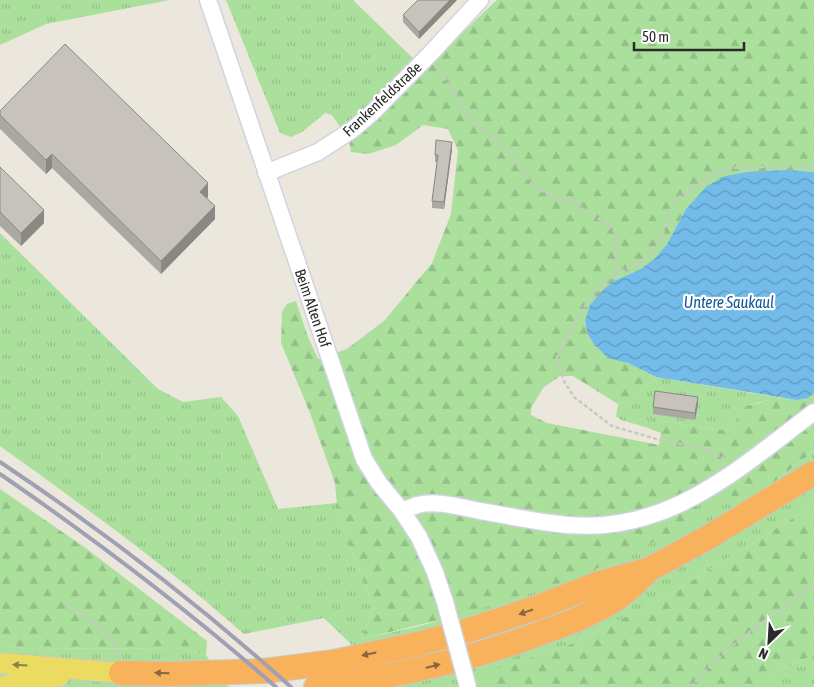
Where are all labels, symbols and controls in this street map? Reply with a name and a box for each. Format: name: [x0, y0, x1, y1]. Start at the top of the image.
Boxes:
scale bar: [634, 20, 744, 52]
text: 50 m: [642, 28, 669, 45]
street label: Frankenfeldstraße: [339, 58, 425, 140]
street label: Beim Alten Hof: [292, 267, 334, 349]
water label: Untere Saukaul: [684, 293, 774, 311]
one-way arrow: [518, 608, 533, 616]
north arrow: [744, 617, 794, 667]
text: N: [756, 645, 771, 663]
one-way arrow: [362, 650, 377, 658]
one-way arrow: [11, 660, 27, 668]
one-way arrow: [425, 662, 440, 670]
one-way arrow: [154, 669, 170, 677]

